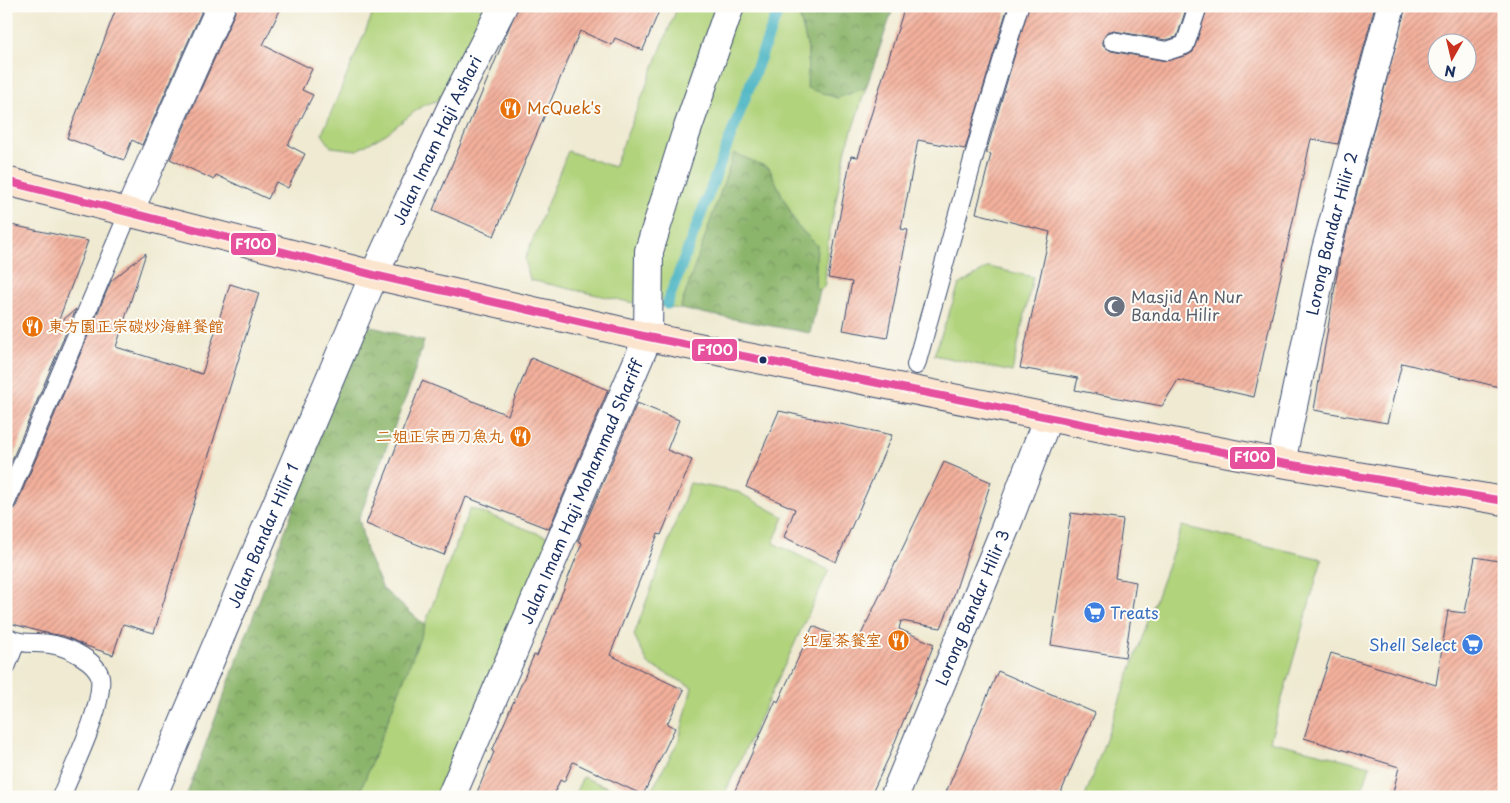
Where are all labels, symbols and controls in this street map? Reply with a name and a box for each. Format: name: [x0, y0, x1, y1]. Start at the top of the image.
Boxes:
north arrow: [1428, 32, 1478, 82]
street label: Jalan Imam Haji Ashari: [386, 51, 487, 229]
text: N: [1443, 60, 1457, 83]
place label: McQuek's: [527, 95, 601, 119]
restaurant icon: McQuek's: [499, 96, 523, 120]
street label: Lorong Bandar Hilir 2: [1299, 149, 1363, 317]
line badge: F100: [230, 232, 277, 256]
text: F100: [235, 233, 271, 254]
place label: Masjid An Nur Banda Hilir: [1131, 284, 1243, 326]
mosque icon: Masjid An Nur Banda Hilir: [1103, 294, 1127, 318]
place label: 東方園正宗碳炒海鮮餐館: [48, 313, 224, 337]
restaurant icon: 東方園正宗碳炒海鮮餐館: [20, 314, 44, 338]
line badge: F100: [691, 338, 738, 362]
text: F100: [697, 339, 733, 360]
street label: Jalan Imam Haji Mohammad Shariff: [514, 354, 649, 627]
unlabelled marker: [758, 355, 768, 365]
place label: 二姐正宗西刀魚丸: [376, 423, 504, 447]
restaurant icon: 二姐正宗西刀魚丸: [508, 424, 532, 448]
line badge: F100: [1229, 446, 1276, 470]
text: F100: [1234, 446, 1270, 467]
street label: Jalan Bandar Hilir 1: [221, 459, 304, 611]
street label: Lorong Bandar Hilir 3: [928, 525, 1014, 689]
place label: Treats: [1110, 600, 1159, 624]
supermarket icon: Treats: [1082, 601, 1106, 625]
place label: 红屋茶餐室: [802, 627, 882, 651]
restaurant icon: 红屋茶餐室: [886, 628, 910, 652]
place label: Shell Select: [1369, 632, 1457, 656]
supermarket icon: Shell Select: [1461, 633, 1485, 657]

